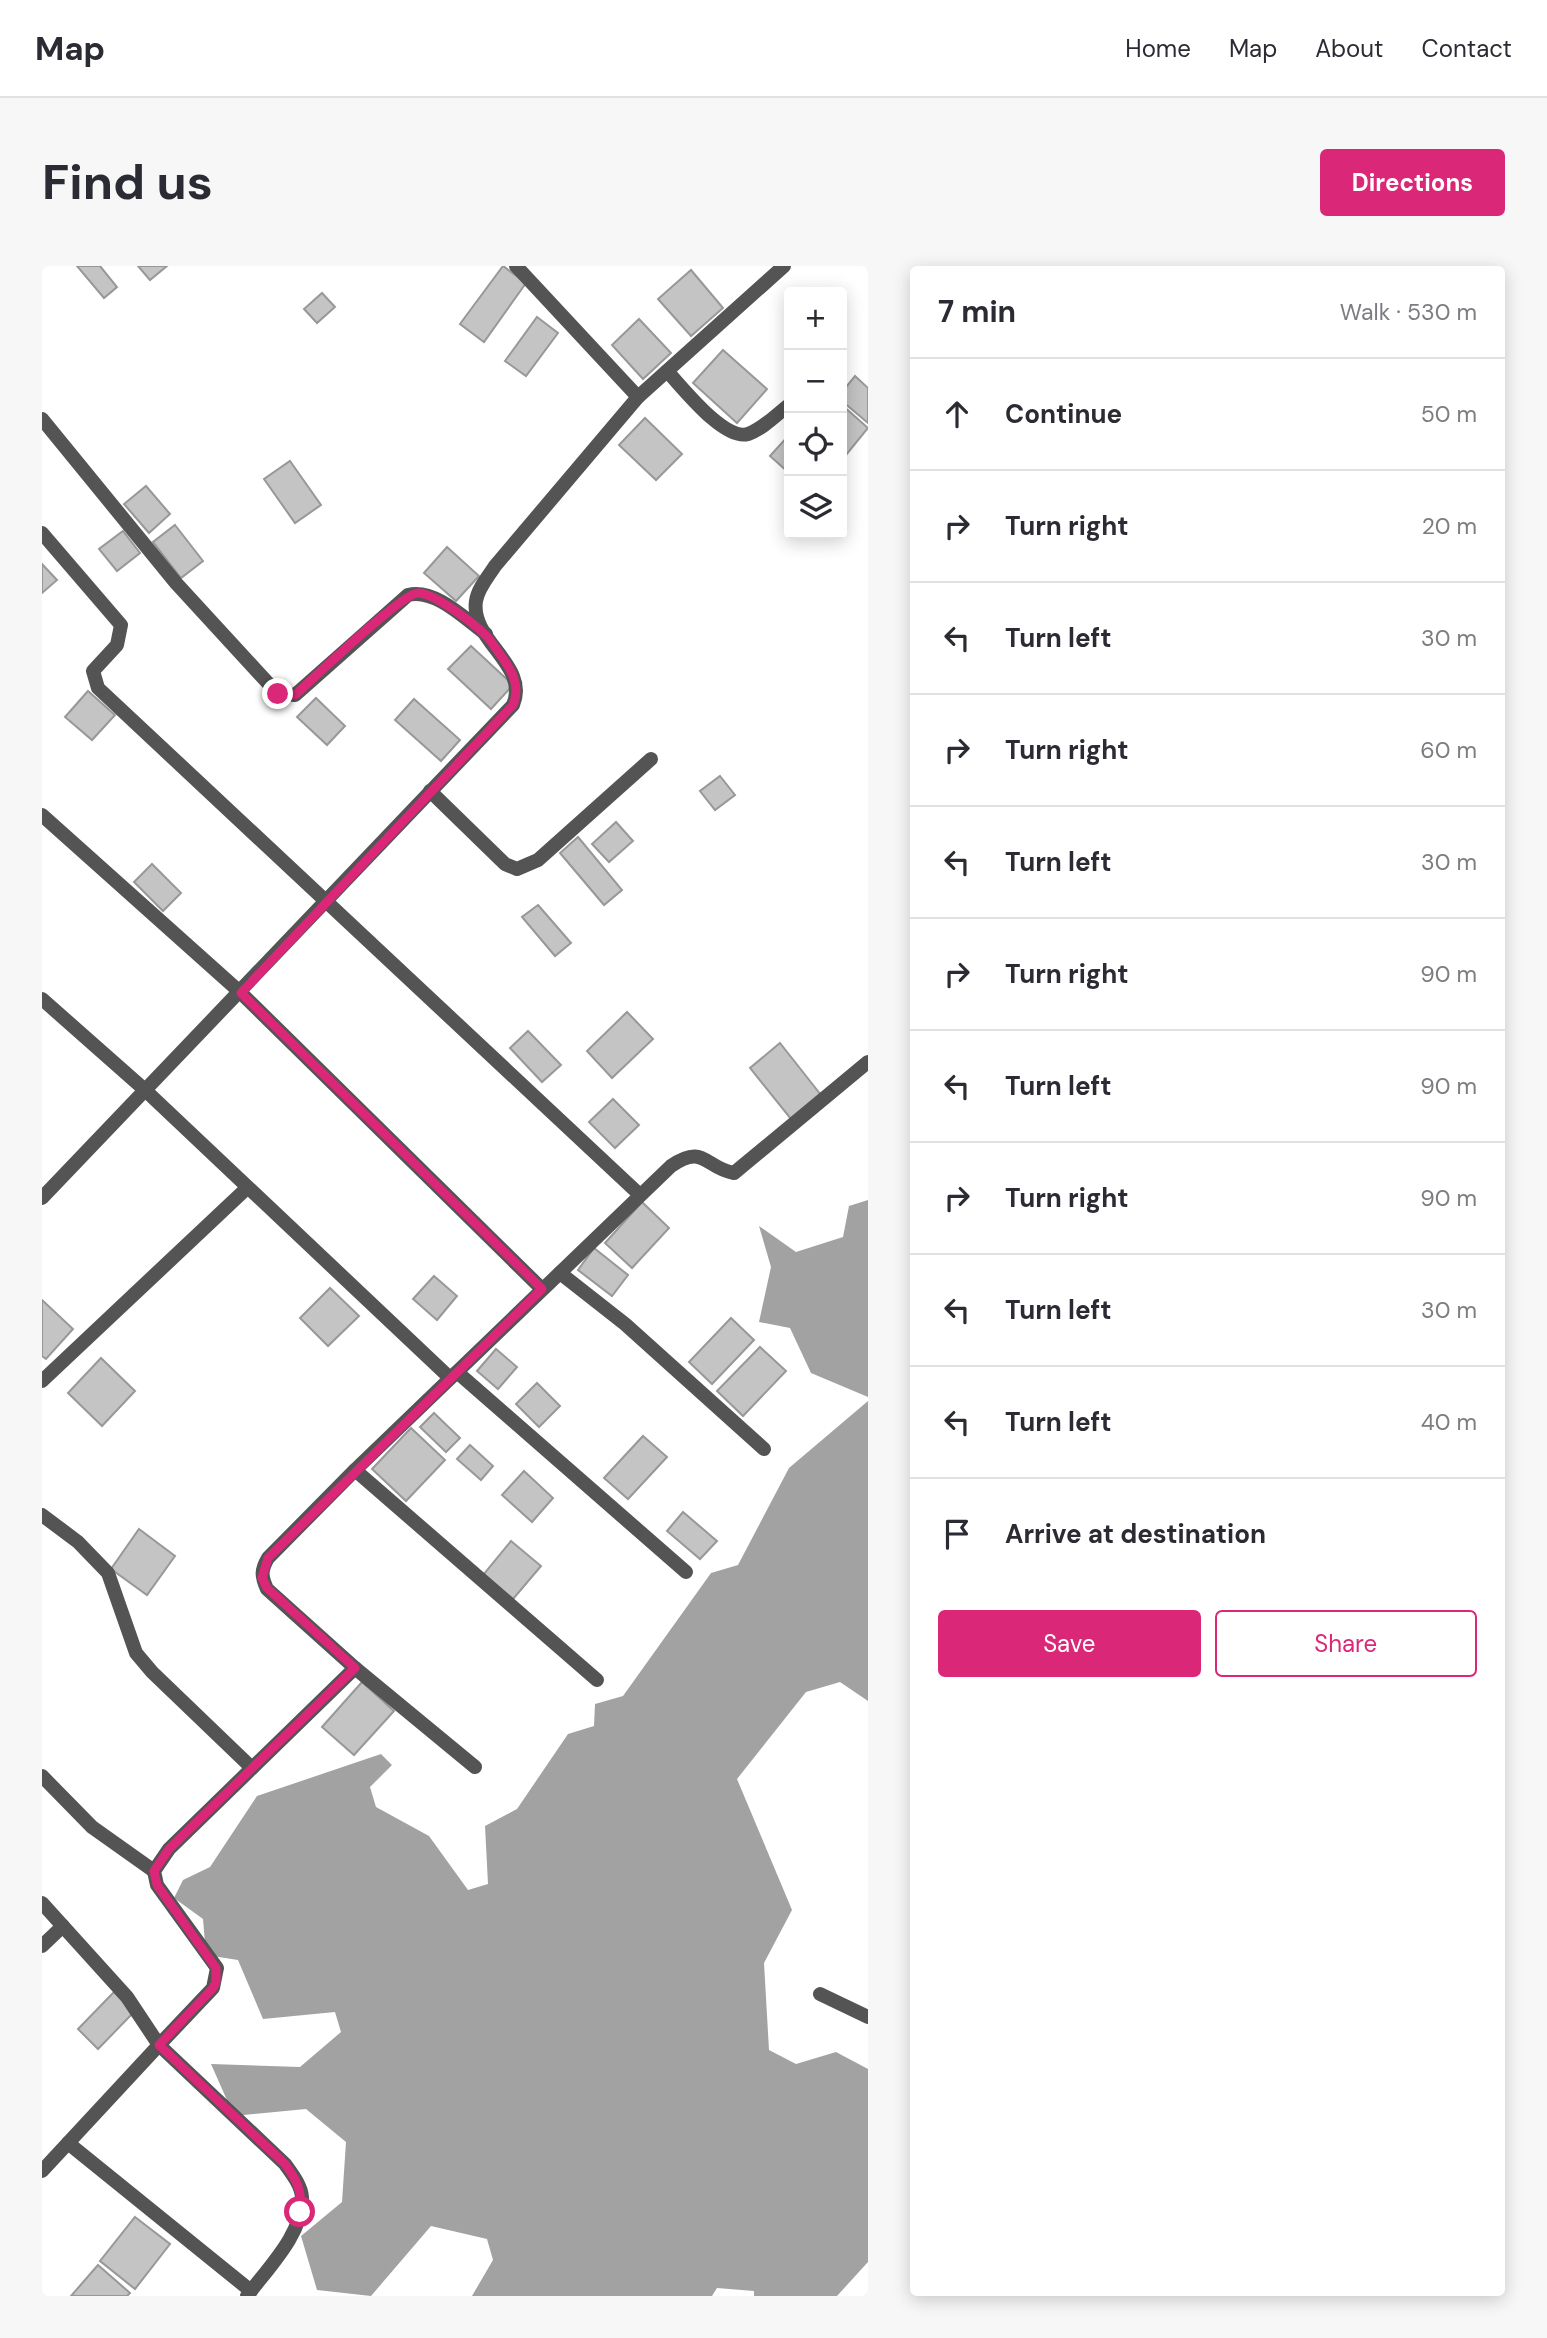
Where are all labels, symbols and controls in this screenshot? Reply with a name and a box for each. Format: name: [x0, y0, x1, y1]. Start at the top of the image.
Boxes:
text: Map: [35, 27, 105, 70]
text: Home: [1125, 33, 1191, 64]
text: Map: [1229, 33, 1277, 64]
text: About: [1315, 33, 1384, 64]
text: Contact: [1422, 33, 1512, 64]
button: Directions: [1320, 149, 1505, 216]
text: Find us: [42, 150, 213, 214]
map controls: [784, 287, 847, 539]
button: +: [784, 287, 847, 350]
text: 7 min: [938, 292, 1016, 331]
text: Walk · 530 m: [1340, 297, 1477, 327]
button: −: [784, 350, 847, 413]
icon: ahead: [938, 395, 976, 433]
text: Continue: [1005, 397, 1122, 431]
text: 50 m: [1421, 399, 1477, 429]
button: locate: [784, 413, 847, 476]
button: layers: [784, 476, 847, 539]
icon: right: [938, 507, 976, 545]
text: Turn right: [1005, 509, 1129, 543]
text: 20 m: [1422, 511, 1477, 541]
icon: left: [938, 619, 976, 657]
text: Turn left: [1005, 621, 1112, 655]
text: 30 m: [1421, 623, 1477, 653]
route end: [262, 678, 293, 709]
icon: right: [938, 731, 976, 769]
text: Turn right: [1005, 733, 1129, 767]
text: 60 m: [1420, 735, 1477, 765]
icon: left: [938, 843, 976, 881]
text: Turn left: [1005, 845, 1112, 879]
text: 30 m: [1421, 847, 1477, 877]
icon: right: [938, 955, 976, 993]
text: Turn right: [1005, 957, 1129, 991]
text: 90 m: [1420, 959, 1477, 989]
icon: left: [938, 1067, 976, 1105]
text: Turn left: [1005, 1069, 1112, 1103]
text: 90 m: [1420, 1071, 1477, 1101]
icon: right: [938, 1179, 976, 1217]
text: Turn right: [1005, 1181, 1129, 1215]
text: 90 m: [1420, 1183, 1477, 1213]
icon: left: [938, 1291, 976, 1329]
text: Turn left: [1005, 1293, 1112, 1327]
text: 30 m: [1421, 1295, 1477, 1325]
icon: left: [938, 1403, 976, 1441]
text: Turn left: [1005, 1405, 1112, 1439]
text: 40 m: [1421, 1407, 1477, 1437]
icon: arrive: [938, 1515, 976, 1553]
text: Arrive at destination: [1005, 1517, 1266, 1551]
button: Save: [938, 1610, 1201, 1677]
button: Share: [1215, 1610, 1477, 1677]
route start: [284, 2196, 315, 2227]

